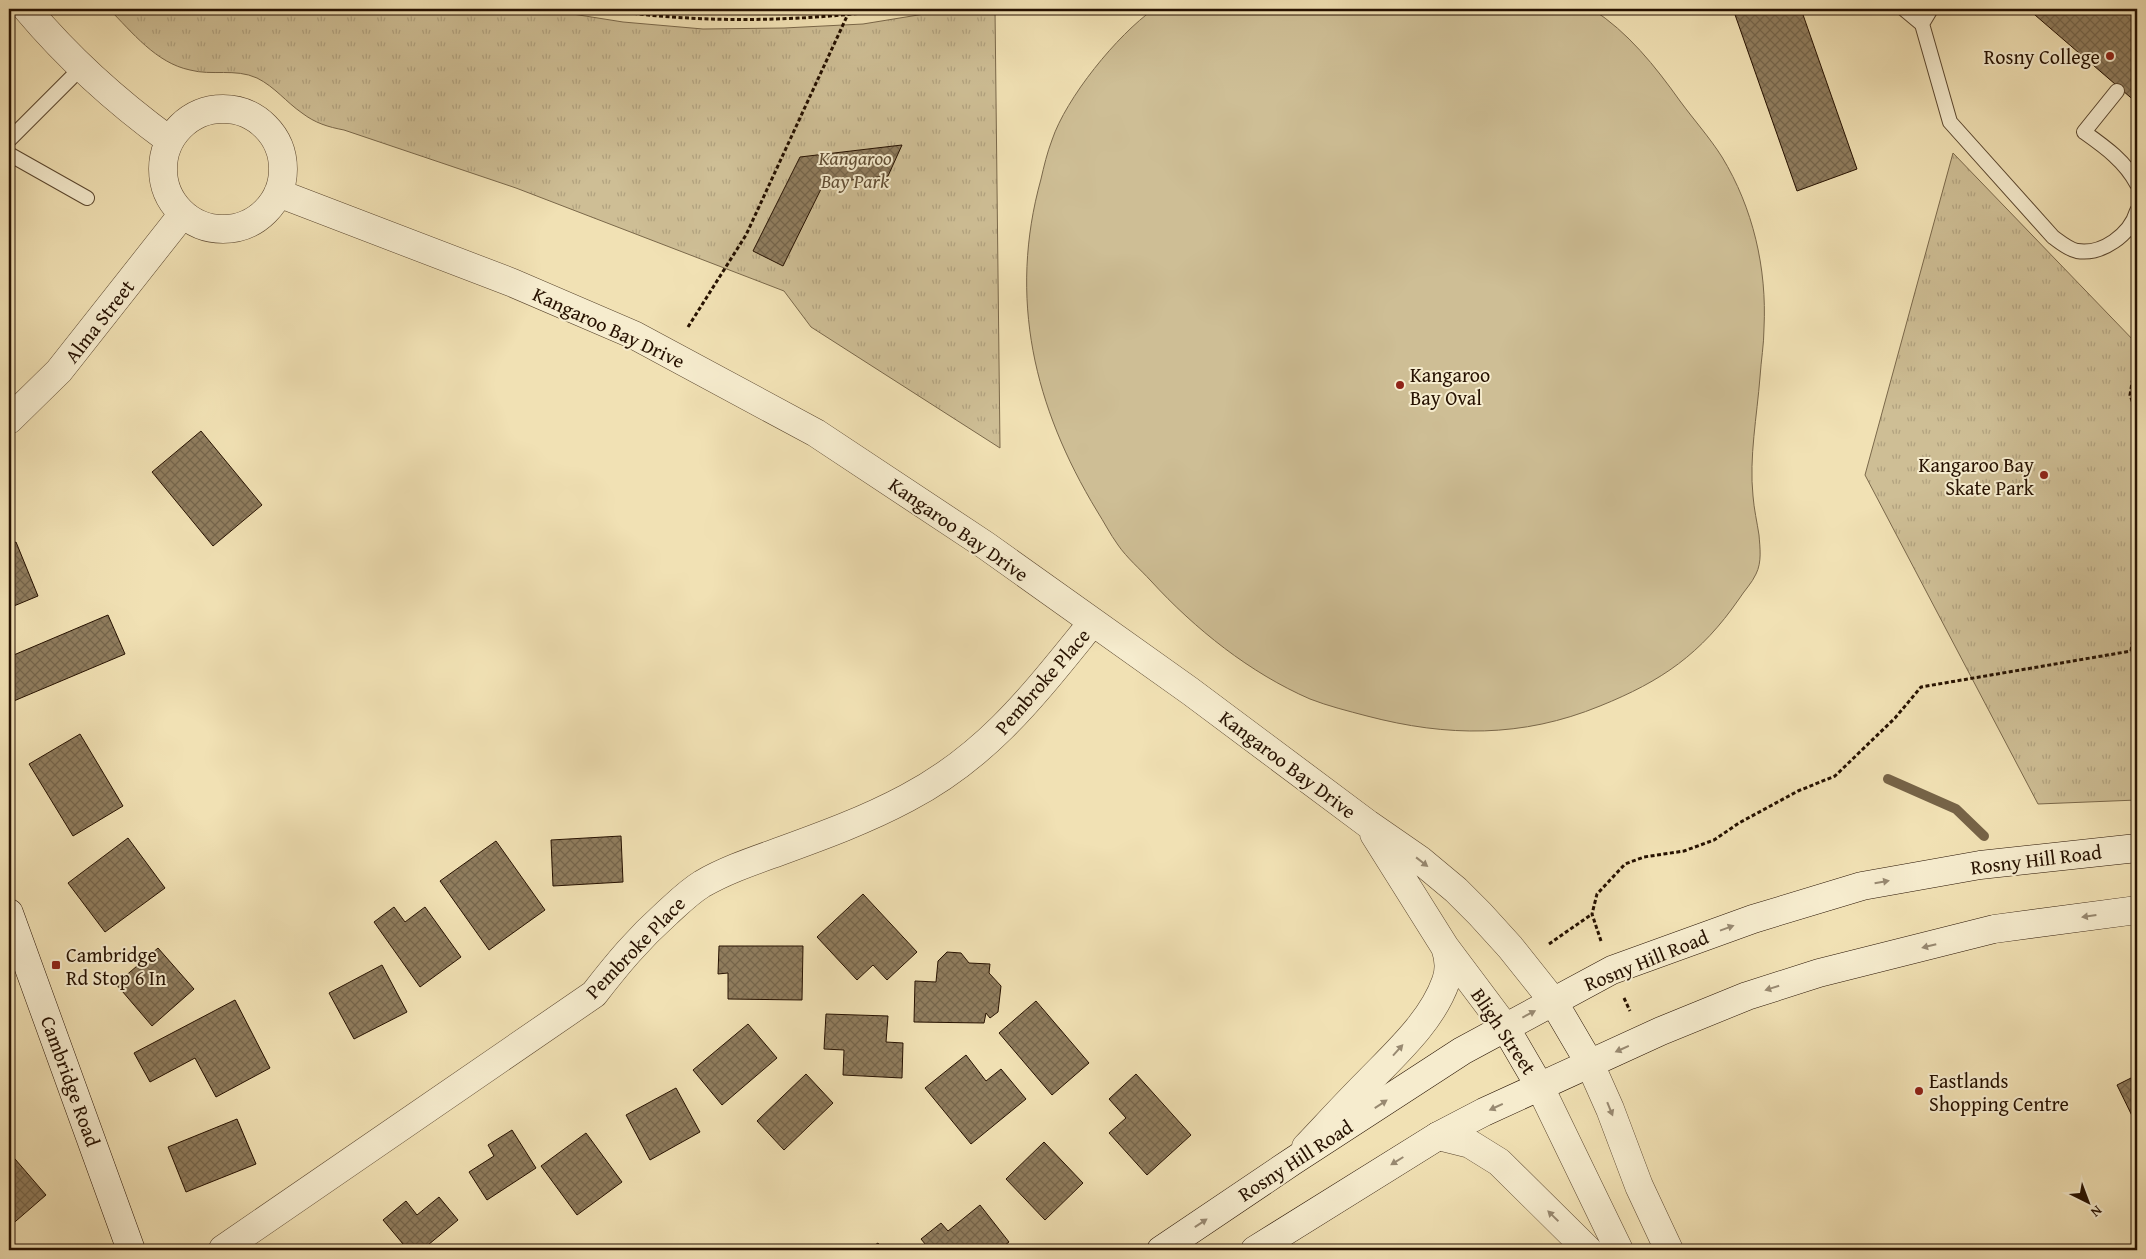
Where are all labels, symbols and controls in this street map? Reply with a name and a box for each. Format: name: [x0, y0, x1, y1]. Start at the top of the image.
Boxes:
place label: Rosny College: [1984, 42, 2100, 71]
marker: Rosny College: [2104, 50, 2116, 62]
park label: Kangaroo Bay Park: [817, 143, 892, 195]
street label: Alma Street: [57, 273, 141, 369]
street label: Kangaroo Bay Drive: [528, 279, 690, 375]
place label: Kangaroo Bay Oval: [1410, 360, 1490, 412]
marker: Kangaroo Bay Oval: [1394, 379, 1406, 391]
place label: Kangaroo Bay Skate Park: [1919, 450, 2035, 502]
marker: Kangaroo Bay Skate Park: [2038, 469, 2050, 481]
street label: Kangaroo Bay Drive: [883, 470, 1035, 588]
street label: Pembroke Place: [988, 621, 1096, 741]
street label: Kangaroo Bay Drive: [1213, 703, 1363, 825]
street label: Rosny Hill Road: [1969, 837, 2103, 881]
one-way arrow: [1415, 857, 1428, 868]
one-way arrow: [1875, 878, 1890, 886]
street label: Pembroke Place: [579, 889, 691, 1005]
one-way arrow: [2081, 912, 2097, 920]
street label: Rosny Hill Road: [1580, 922, 1713, 998]
one-way arrow: [1720, 924, 1735, 932]
place label: Cambridge Rd Stop 6 In: [66, 940, 166, 992]
one-way arrow: [1922, 942, 1937, 950]
marker: Cambridge Rd Stop 6 In: [50, 959, 62, 971]
street label: Bligh Street: [1464, 982, 1544, 1080]
one-way arrow: [1765, 984, 1780, 992]
one-way arrow: [1522, 1010, 1536, 1018]
street label: Cambridge Road: [34, 1012, 108, 1151]
one-way arrow: [1392, 1044, 1404, 1056]
one-way arrow: [1615, 1046, 1629, 1054]
place label: Eastlands Shopping Centre: [1929, 1066, 2069, 1118]
marker: Eastlands Shopping Centre: [1913, 1085, 1925, 1097]
one-way arrow: [1374, 1099, 1387, 1109]
one-way arrow: [1606, 1101, 1614, 1116]
one-way arrow: [1489, 1103, 1503, 1111]
street label: Rosny Hill Road: [1232, 1112, 1358, 1208]
one-way arrow: [1390, 1157, 1403, 1166]
north arrow: [2064, 1176, 2114, 1226]
text: N: [2086, 1201, 2107, 1223]
one-way arrow: [1548, 1210, 1560, 1222]
one-way arrow: [1195, 1218, 1208, 1228]

